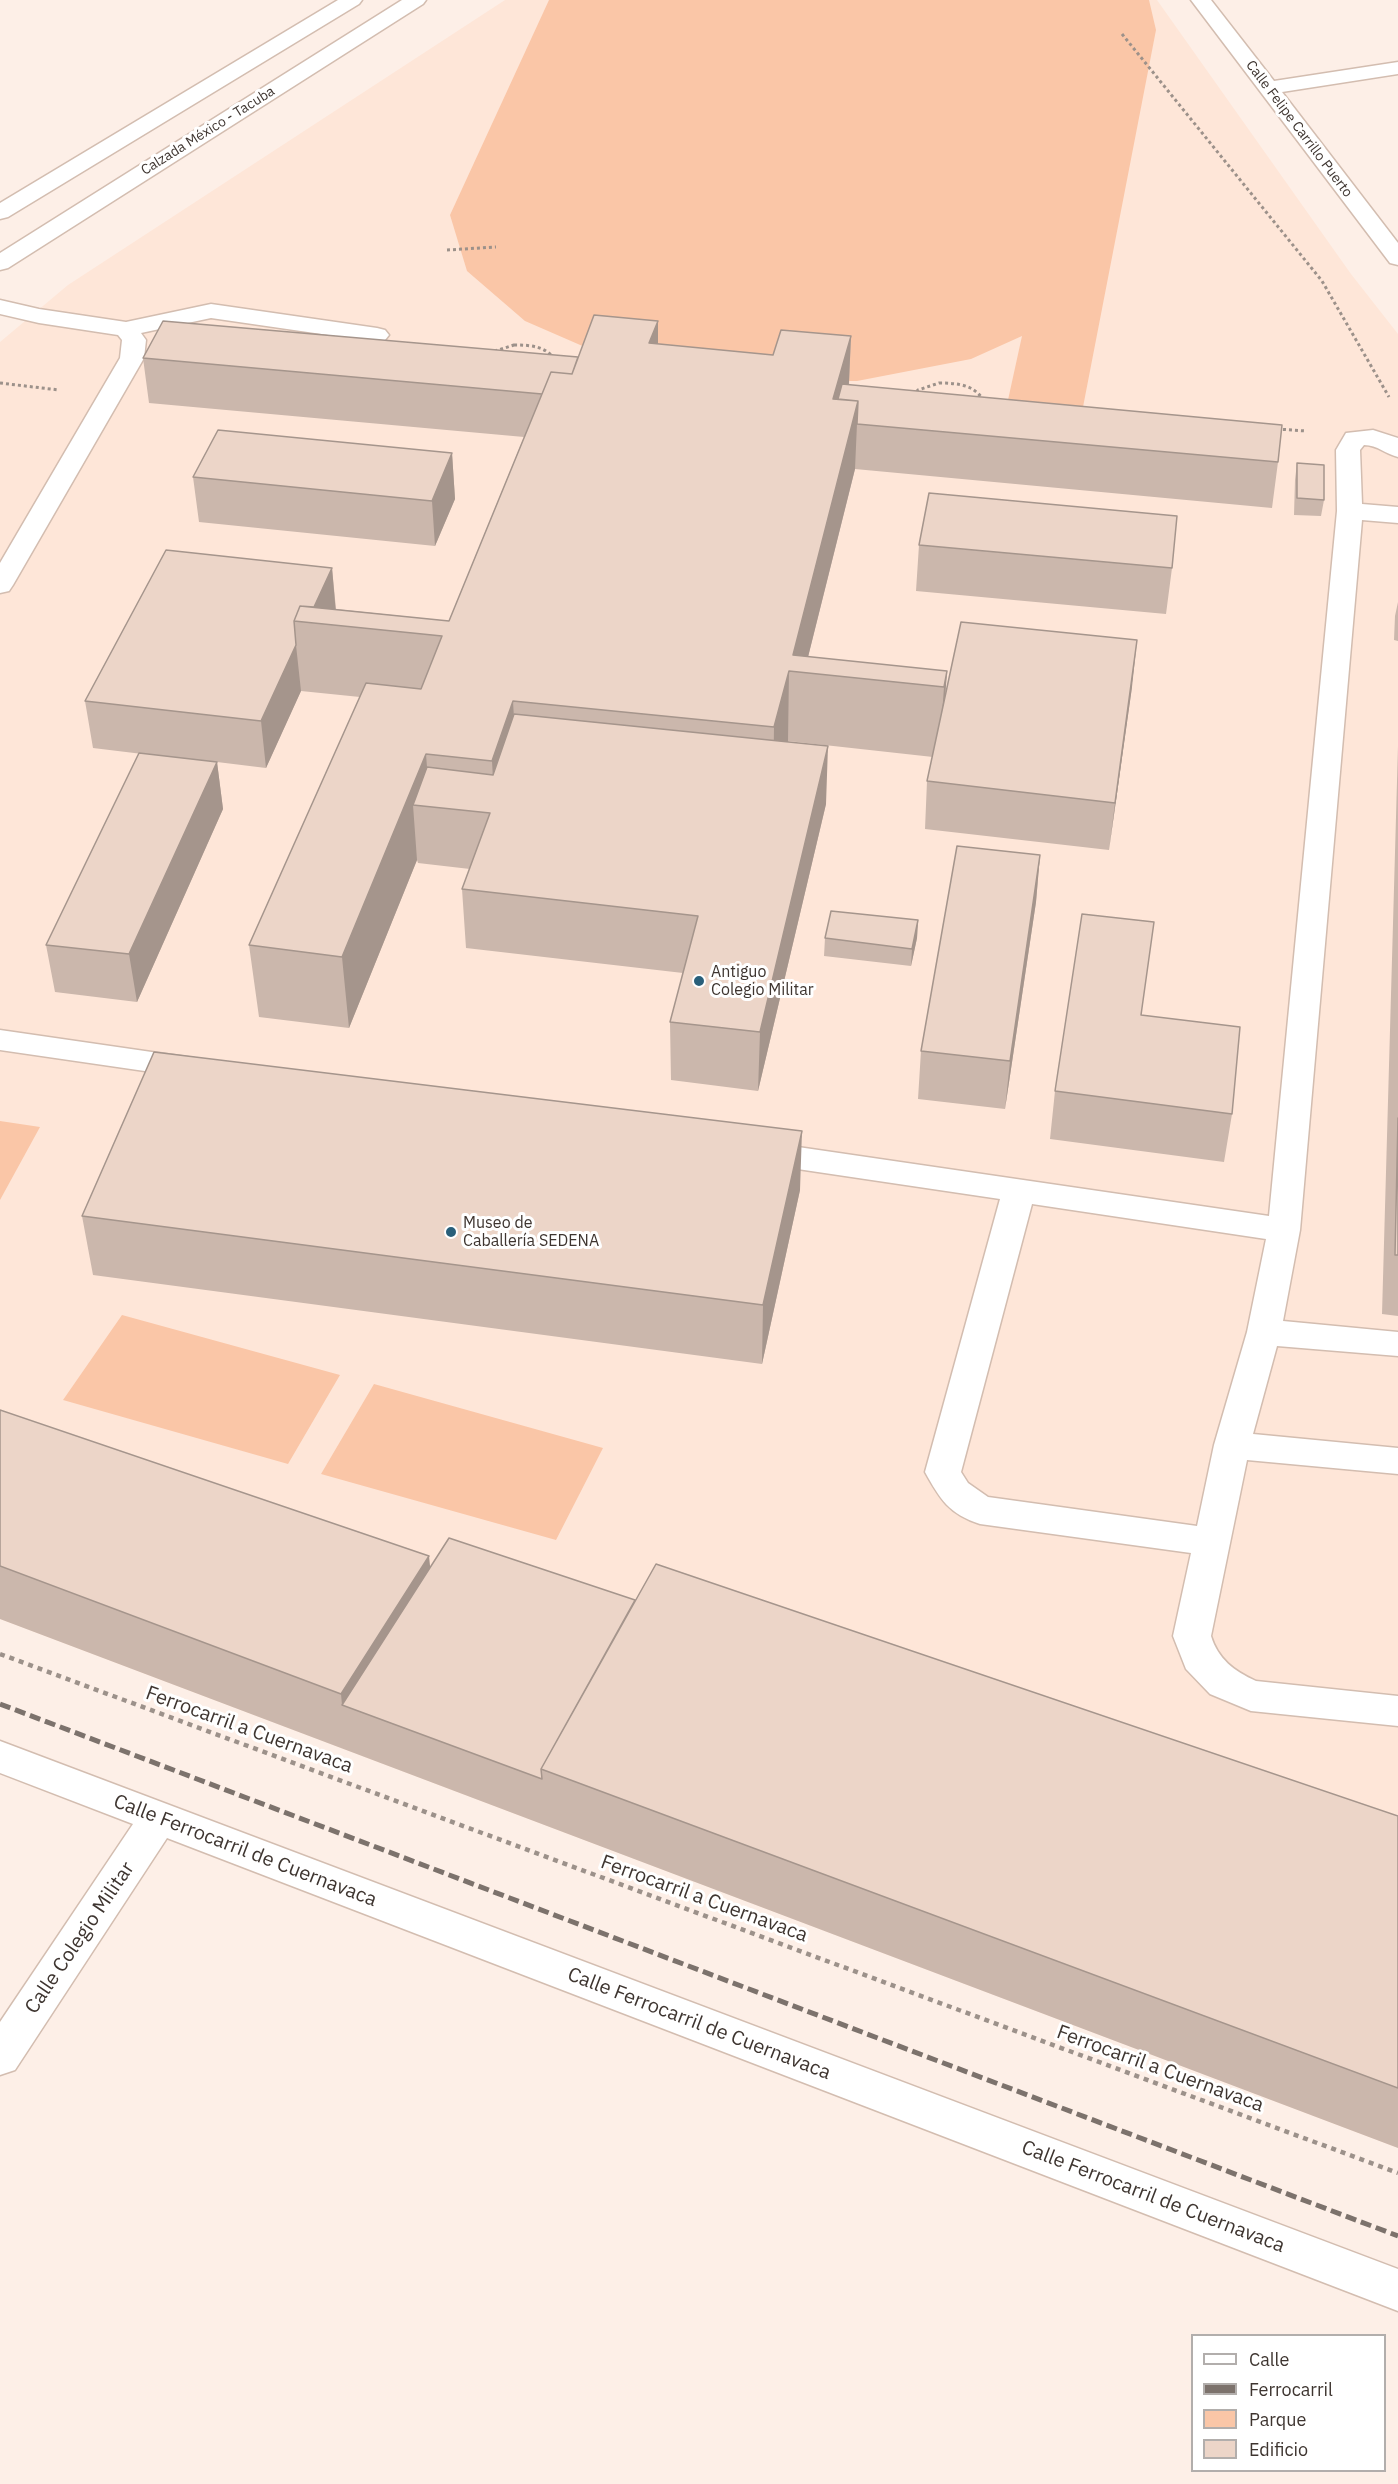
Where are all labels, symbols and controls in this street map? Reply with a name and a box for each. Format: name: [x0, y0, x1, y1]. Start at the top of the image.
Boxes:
street label: Calle Felipe Carrillo Puerto: [1242, 57, 1356, 201]
street label: Calzada México - Tacuba: [138, 83, 278, 179]
place label: Antiguo Colegio Militar: [711, 962, 814, 1000]
marker: Antiguo Colegio Militar: [692, 974, 706, 988]
place label: Museo de Caballería SEDENA: [463, 1213, 599, 1251]
marker: Museo de Caballería SEDENA: [444, 1225, 458, 1239]
street label: Ferrocarril a Cuernavaca: [142, 1681, 356, 1779]
street label: Calle Ferrocarril de Cuernavaca: [110, 1790, 380, 1912]
street label: Ferrocarril a Cuernavaca: [597, 1850, 811, 1948]
street label: Calle Colegio Militar: [20, 1858, 140, 2018]
street label: Calle Ferrocarril de Cuernavaca: [564, 1963, 834, 2085]
street label: Ferrocarril a Cuernavaca: [1053, 2020, 1267, 2118]
street label: Calle Ferrocarril de Cuernavaca: [1018, 2136, 1288, 2258]
legend: [1191, 2334, 1386, 2472]
text: Calle: [1249, 2348, 1289, 2371]
text: Ferrocarril: [1249, 2378, 1333, 2401]
text: Parque: [1249, 2408, 1306, 2431]
text: Edificio: [1249, 2438, 1308, 2461]

